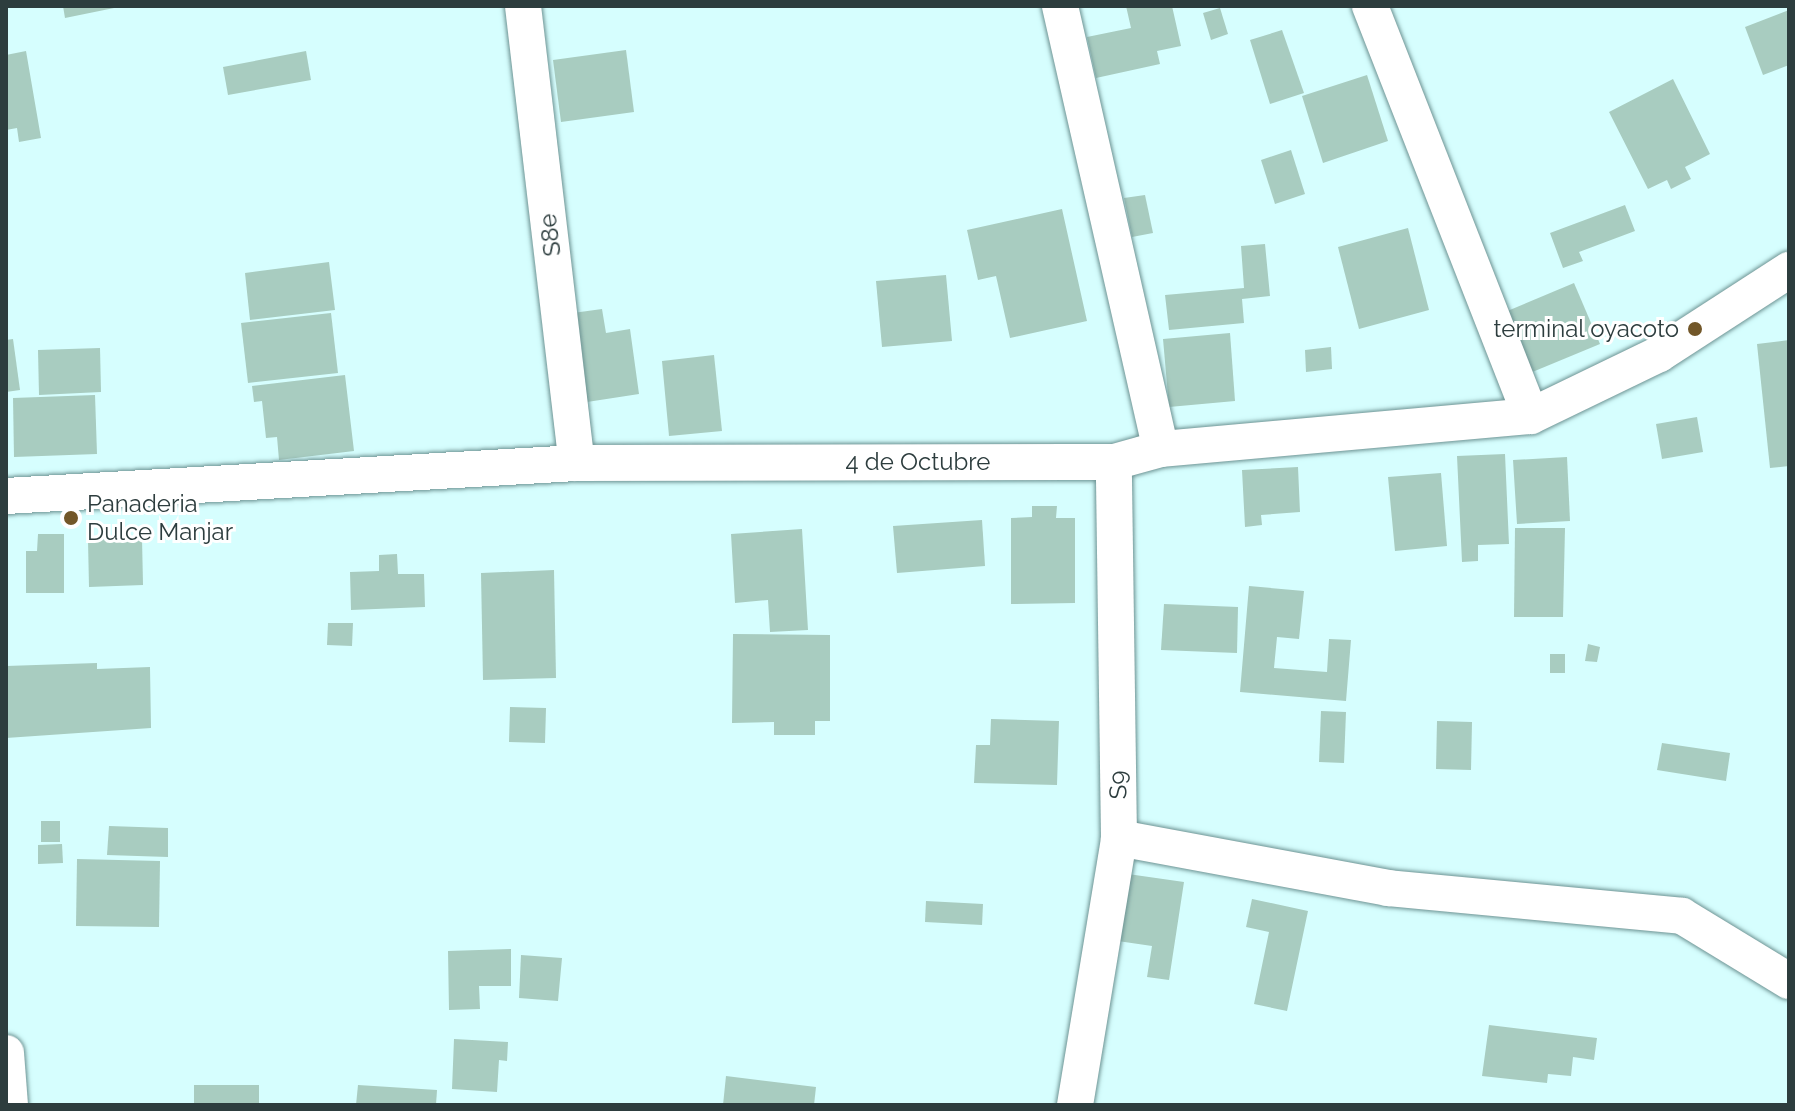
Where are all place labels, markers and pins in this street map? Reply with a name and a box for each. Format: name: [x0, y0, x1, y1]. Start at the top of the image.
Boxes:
place label: terminal oyacoto: [1493, 315, 1679, 343]
marker: terminal oyacoto: [1686, 320, 1704, 338]
place label: Panaderia Dulce Manjar: [87, 490, 233, 546]
marker: Panaderia Dulce Manjar: [62, 509, 80, 527]

